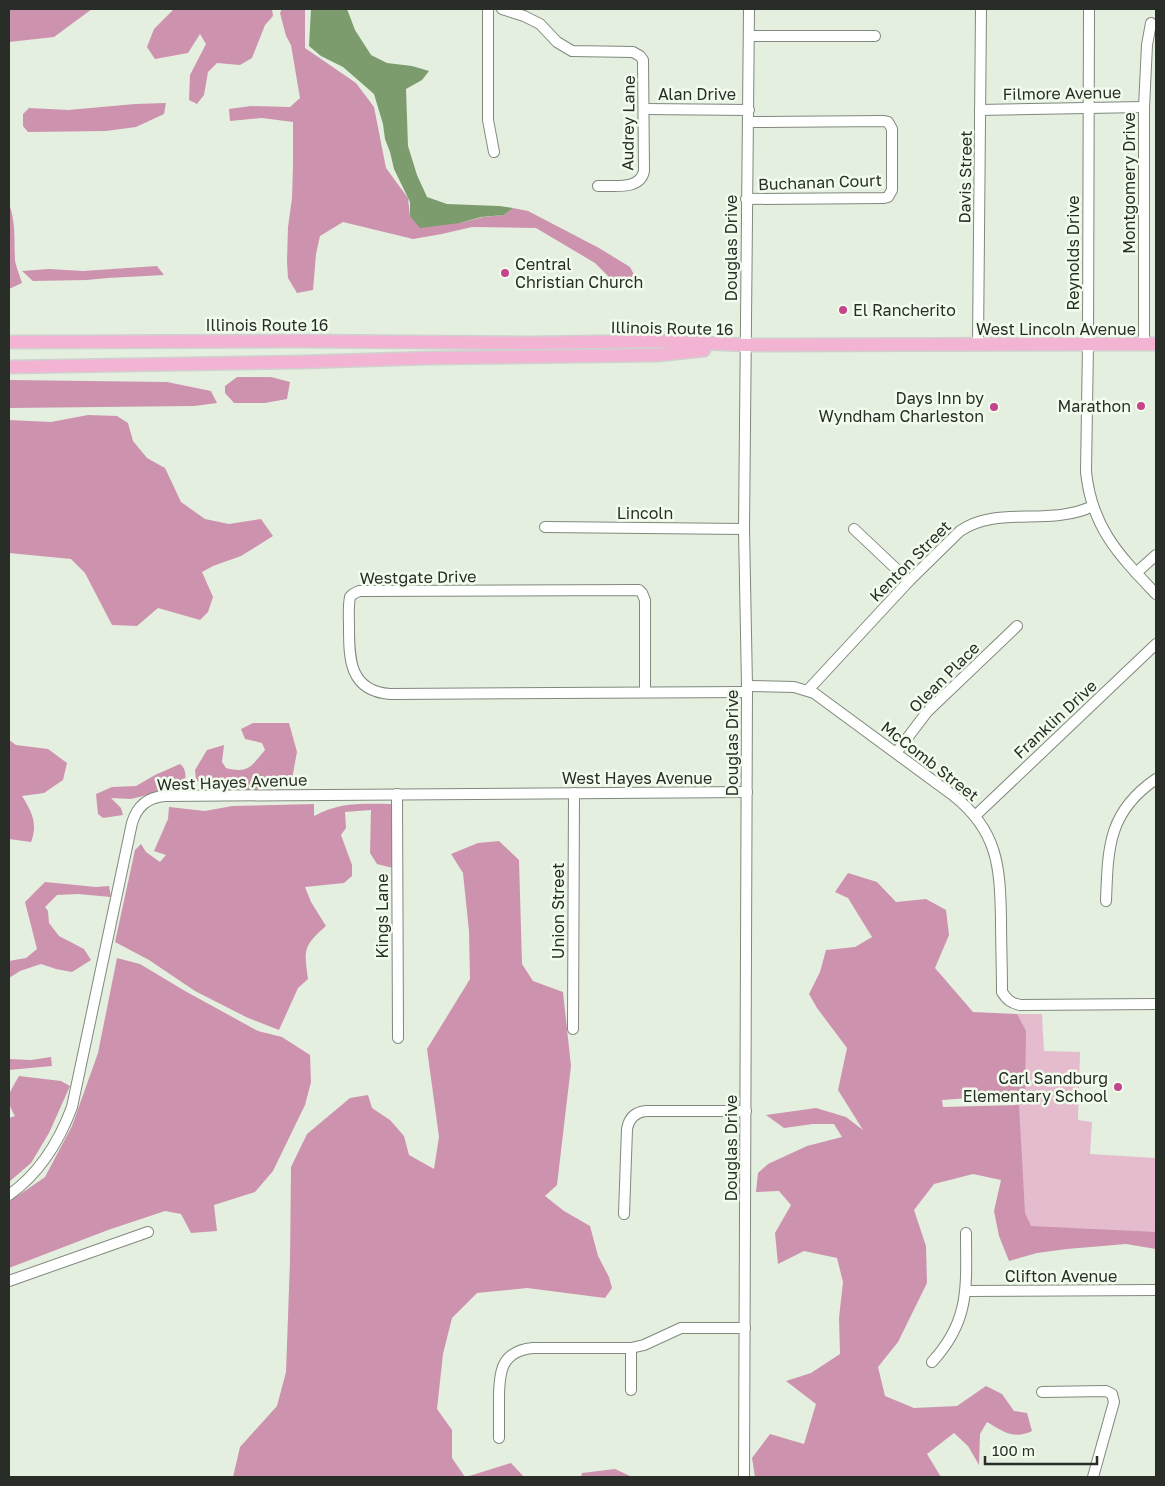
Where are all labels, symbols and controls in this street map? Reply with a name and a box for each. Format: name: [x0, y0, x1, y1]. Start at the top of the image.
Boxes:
street label: Audrey Lane: [617, 75, 639, 171]
street label: Filmore Avenue: [1003, 82, 1121, 104]
street label: Alan Drive: [658, 84, 736, 104]
street label: Montgomery Drive: [1119, 112, 1139, 254]
street label: Davis Street: [954, 130, 976, 224]
street label: Buchanan Court: [758, 170, 882, 194]
street label: Douglas Drive: [721, 195, 741, 301]
street label: Reynolds Drive: [1063, 195, 1083, 311]
place label: Central Christian Church: [515, 254, 643, 292]
marker: Central Christian Church: [499, 267, 511, 279]
place label: El Rancherito: [853, 300, 956, 320]
marker: El Rancherito: [837, 304, 849, 316]
street label: Illinois Route 16: [206, 315, 328, 335]
street label: Illinois Route 16: [610, 317, 734, 339]
street label: West Lincoln Avenue: [976, 319, 1136, 339]
place label: Days Inn by Wyndham Charleston: [818, 388, 984, 426]
place label: Marathon: [1058, 396, 1131, 416]
marker: Marathon: [1135, 400, 1147, 412]
marker: Days Inn by Wyndham Charleston: [988, 401, 1000, 413]
street label: Lincoln: [617, 503, 673, 523]
street label: Kenton Street: [865, 516, 955, 606]
street label: Westgate Drive: [359, 566, 477, 588]
street label: Olean Place: [905, 638, 983, 716]
street label: Franklin Drive: [1009, 675, 1101, 763]
street label: Douglas Drive: [722, 690, 742, 796]
street label: McComb Street: [877, 717, 983, 805]
street label: West Hayes Avenue: [562, 768, 712, 788]
street label: West Hayes Avenue: [156, 769, 308, 795]
street label: Union Street: [548, 863, 568, 959]
street label: Kings Lane: [372, 874, 392, 958]
place label: Carl Sandburg Elementary School: [963, 1068, 1108, 1106]
marker: Carl Sandburg Elementary School: [1112, 1081, 1124, 1093]
street label: Douglas Drive: [721, 1095, 741, 1201]
street label: Clifton Avenue: [1005, 1266, 1117, 1286]
scale bar: [985, 1434, 1098, 1466]
text: 100 m: [992, 1441, 1035, 1459]

